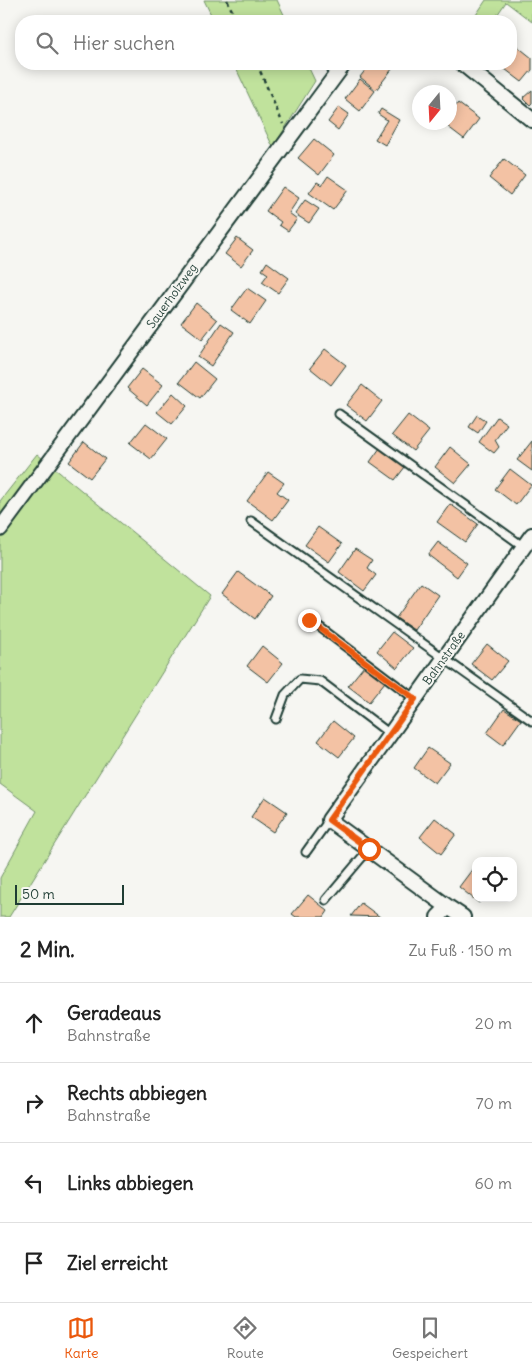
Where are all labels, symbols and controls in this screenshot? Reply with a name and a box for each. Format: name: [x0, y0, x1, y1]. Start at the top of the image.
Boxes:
search box: [15, 15, 517, 70]
icon: search: [33, 29, 61, 57]
text: Hier suchen: [73, 31, 175, 55]
north arrow: [412, 85, 457, 130]
street label: Sauerholzweg: [143, 260, 200, 331]
route end: [298, 609, 321, 632]
street label: Bahnstraße: [419, 628, 468, 687]
route start: [358, 838, 381, 861]
map controls: [472, 857, 517, 902]
button: locate: [472, 857, 517, 902]
scale bar: [15, 882, 124, 905]
text: 50 m: [22, 885, 55, 903]
text: 2 Min.: [20, 936, 75, 963]
text: Zu Fuß · 150 m: [409, 940, 512, 960]
text: Geradeaus: [67, 1001, 161, 1025]
icon: ahead: [20, 1009, 48, 1037]
text: 20 m: [475, 1013, 512, 1033]
text: Bahnstraße: [67, 1025, 151, 1045]
text: Rechts abbiegen: [67, 1081, 207, 1105]
icon: right: [20, 1089, 48, 1117]
text: 70 m: [476, 1093, 512, 1113]
text: Bahnstraße: [67, 1105, 151, 1125]
icon: left: [20, 1169, 48, 1197]
text: Links abbiegen: [67, 1171, 194, 1195]
text: 60 m: [474, 1173, 512, 1193]
icon: arrive: [20, 1249, 48, 1277]
text: Ziel erreicht: [67, 1251, 168, 1275]
tab: Karte: [64, 1314, 99, 1362]
tab: Route: [227, 1314, 264, 1362]
tab: Gespeichert: [392, 1314, 468, 1362]

